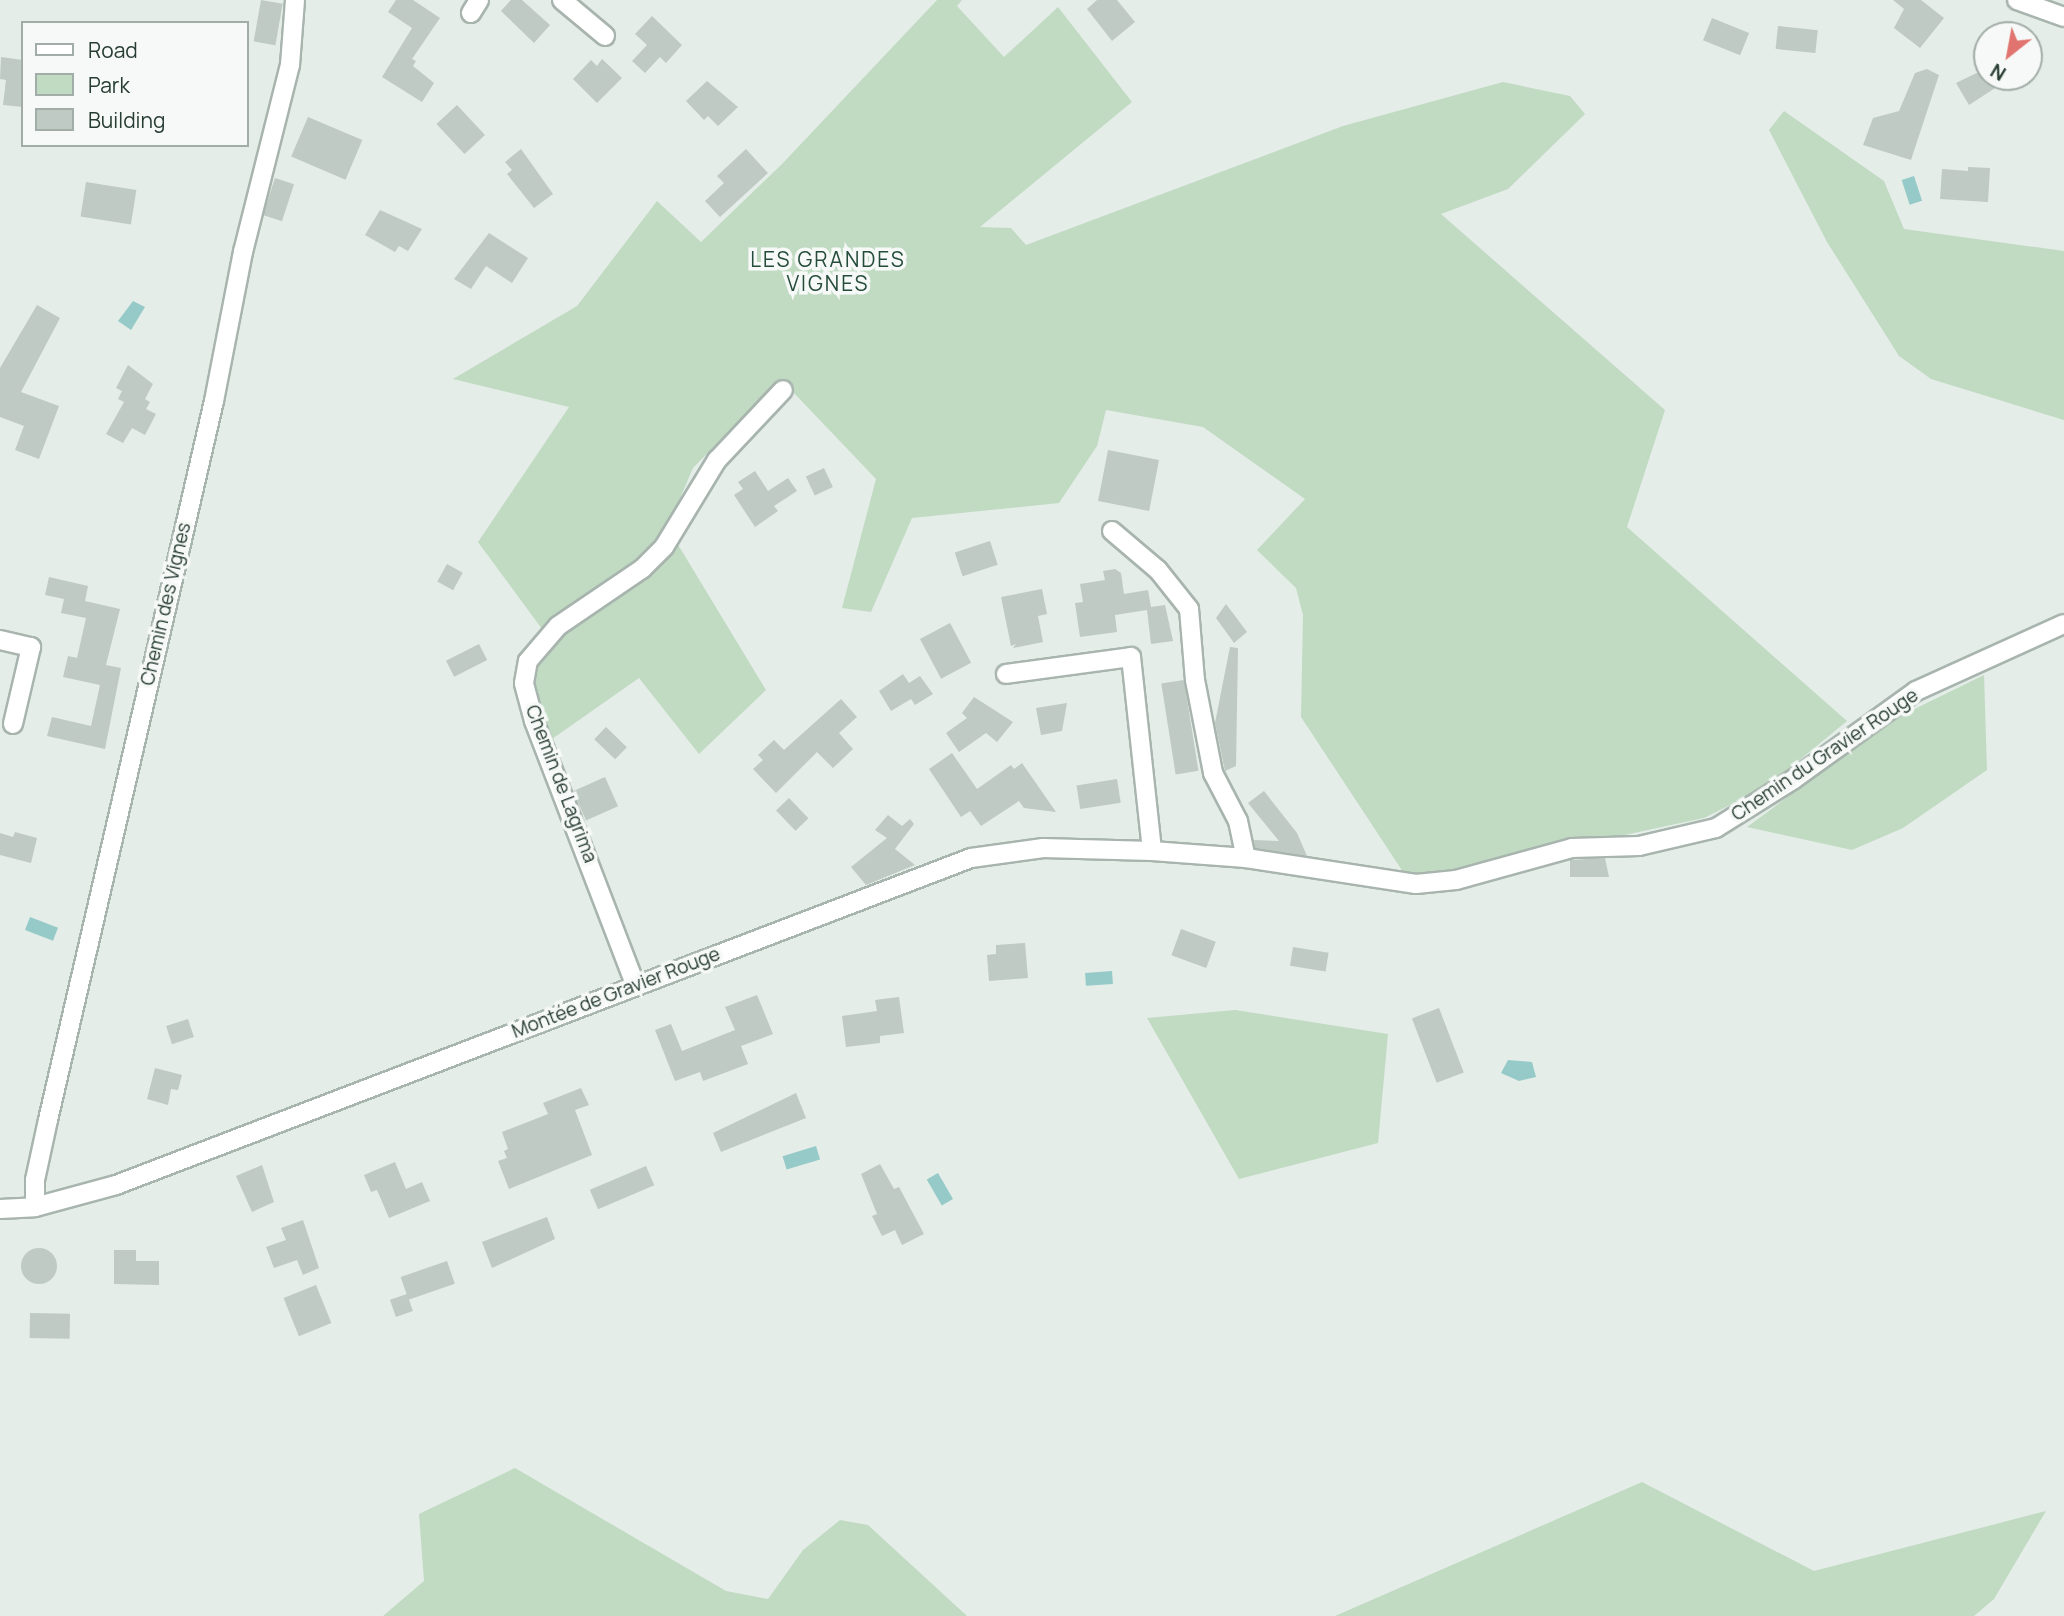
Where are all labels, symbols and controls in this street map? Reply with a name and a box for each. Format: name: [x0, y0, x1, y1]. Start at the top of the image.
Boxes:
legend: [21, 21, 248, 147]
north arrow: [1973, 21, 2043, 91]
text: Road: [88, 36, 138, 64]
text: N: [1986, 58, 2011, 87]
text: Park: [88, 71, 130, 99]
text: Building: [88, 106, 165, 134]
district label: LES GRANDES VIGNES: [752, 246, 904, 296]
street label: Chemin des Vignes: [136, 520, 196, 688]
street label: Chemin du Gravier Rouge: [1727, 684, 1923, 826]
street label: Chemin de Lagrima: [520, 702, 602, 866]
street label: Montée de Gravier Rouge: [509, 943, 723, 1043]

